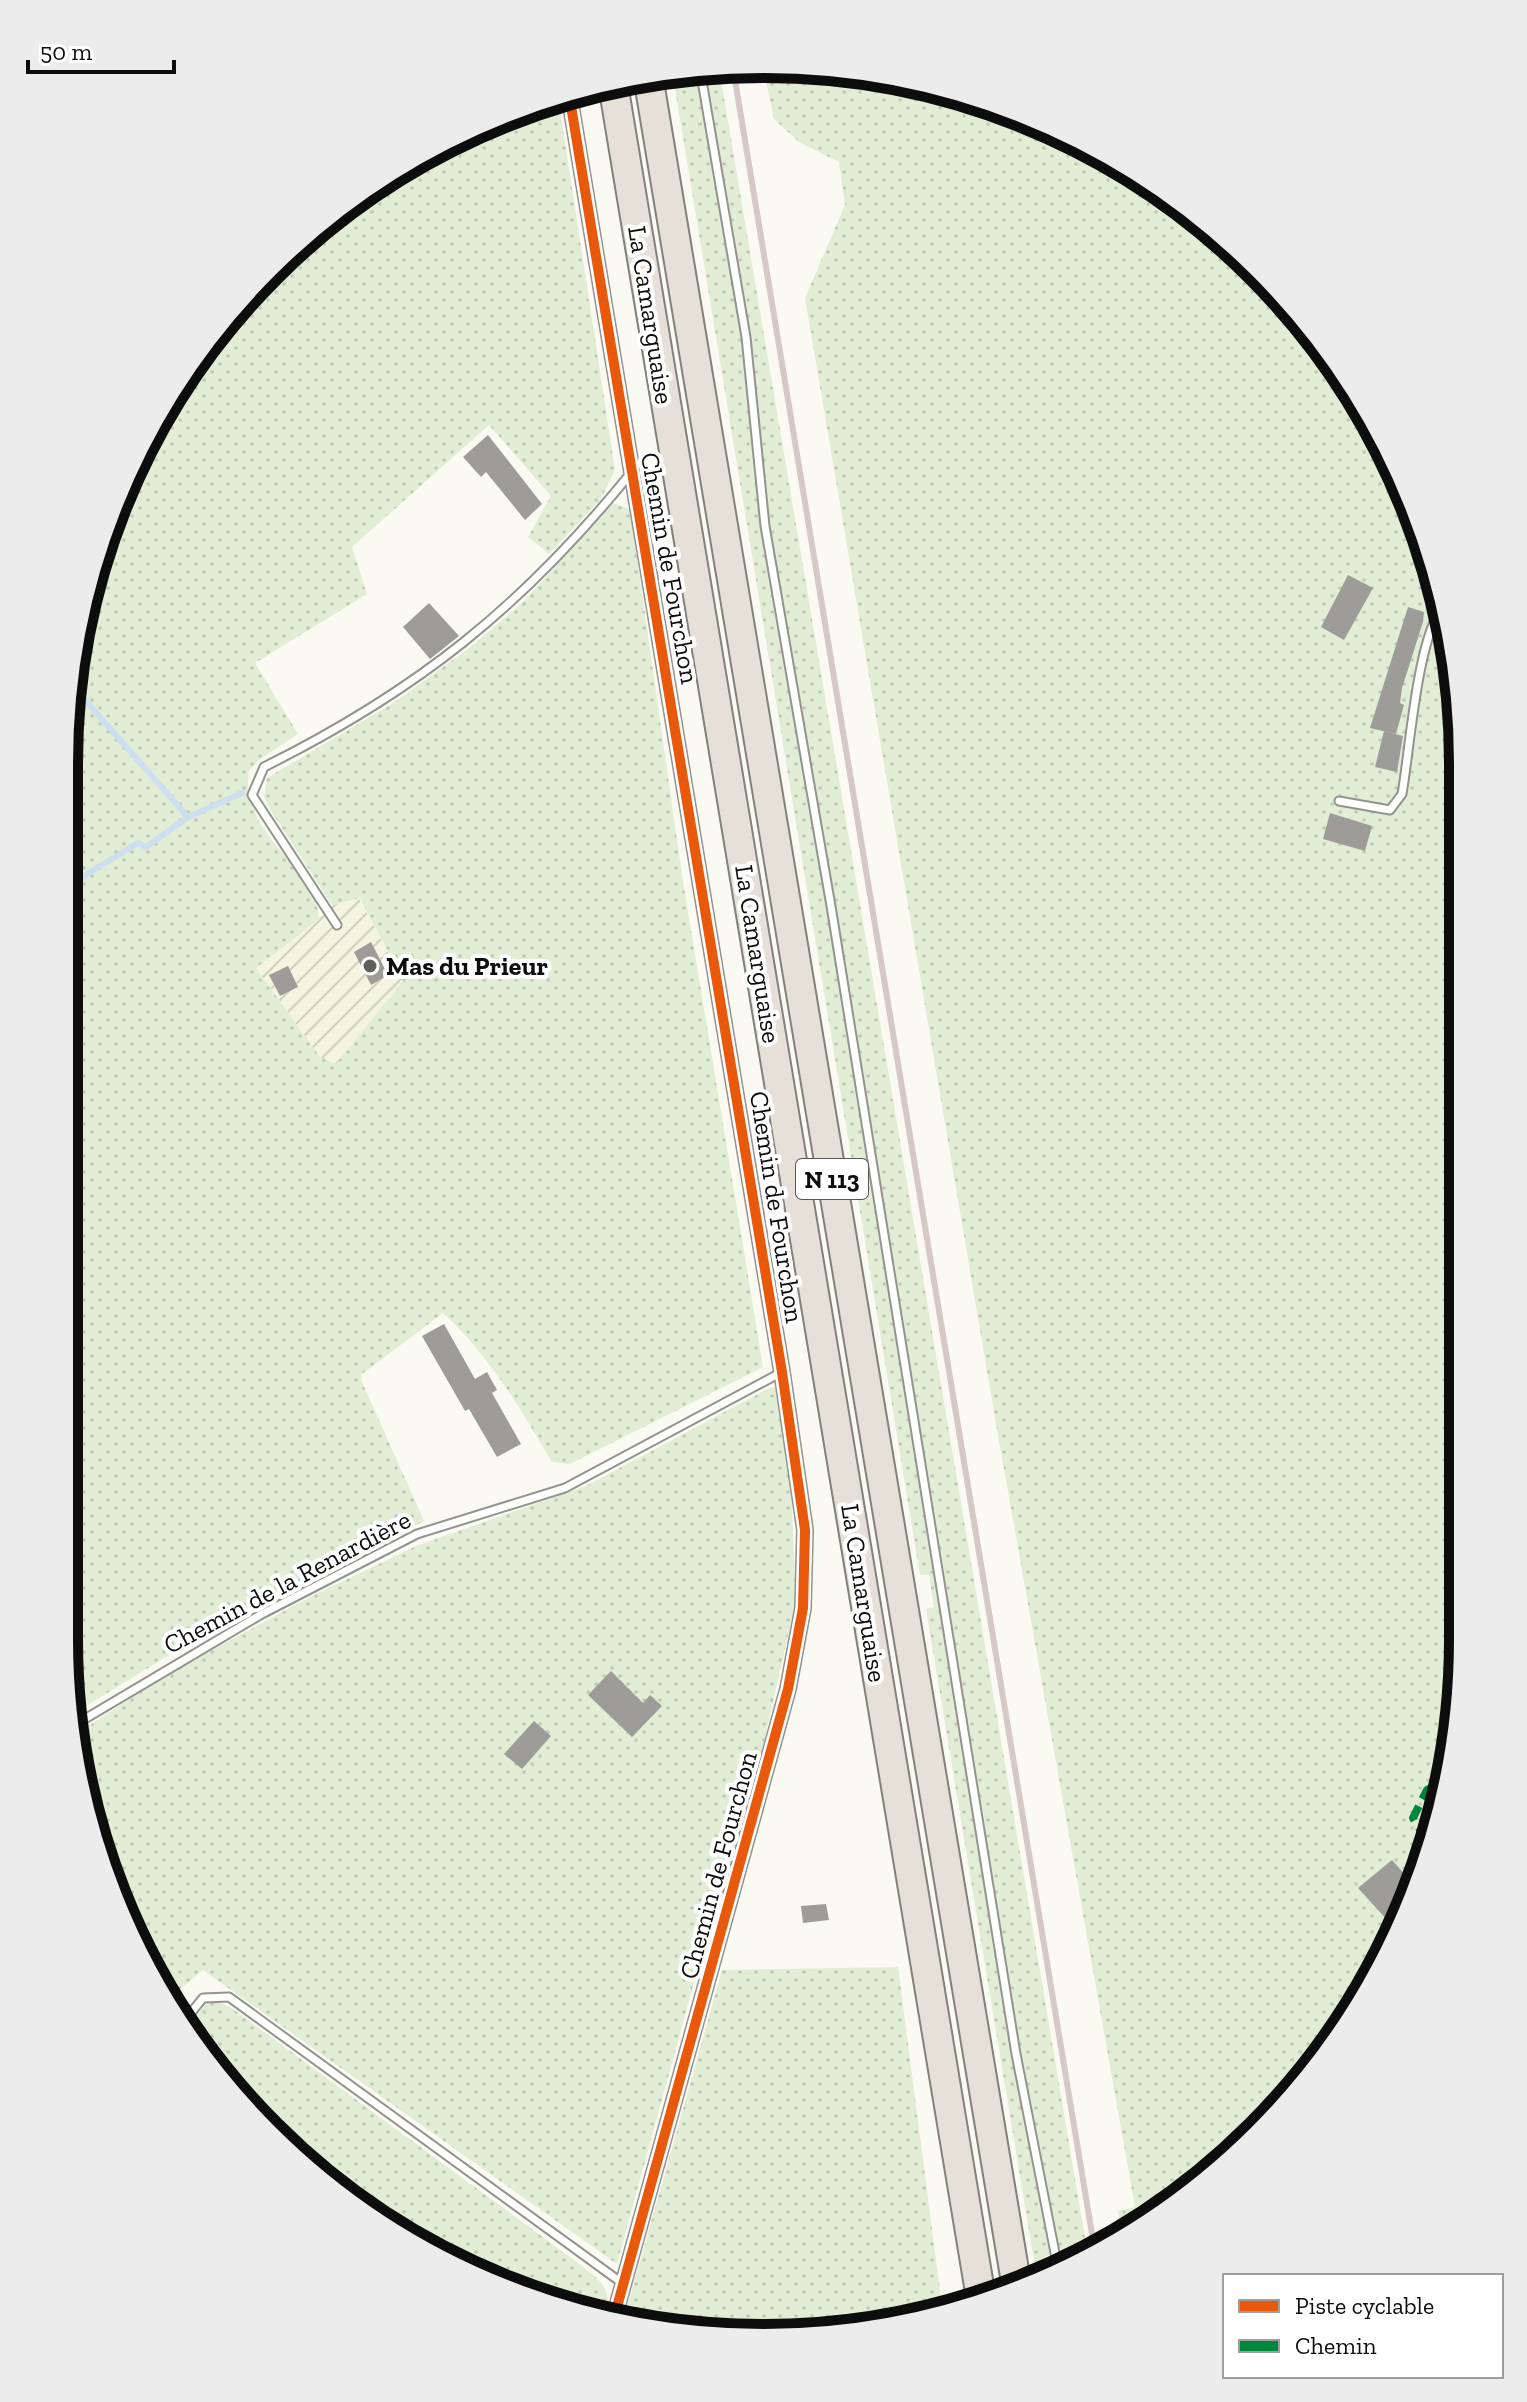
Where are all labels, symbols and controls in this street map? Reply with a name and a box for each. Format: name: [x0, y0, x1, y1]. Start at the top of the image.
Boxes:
scale bar: [28, 24, 174, 74]
text: 50 m: [40, 37, 93, 66]
street label: La Camarguaise: [621, 224, 681, 406]
street label: Chemin de Fourchon: [634, 450, 706, 686]
street label: La Camarguaise: [728, 863, 788, 1045]
place label: Mas du Prieur: [386, 950, 548, 982]
marker: Mas du Prieur: [361, 957, 379, 975]
street label: Chemin de Fourchon: [743, 1089, 811, 1325]
road number: N 113: [796, 1159, 868, 1199]
street label: La Camarguaise: [834, 1502, 894, 1684]
street label: Chemin de la Renardière: [158, 1503, 416, 1661]
street label: Chemin de Fourchon: [672, 1748, 764, 1982]
legend: [1223, 2274, 1503, 2378]
text: Piste cyclable: [1295, 2291, 1434, 2320]
text: Chemin: [1295, 2331, 1377, 2360]

